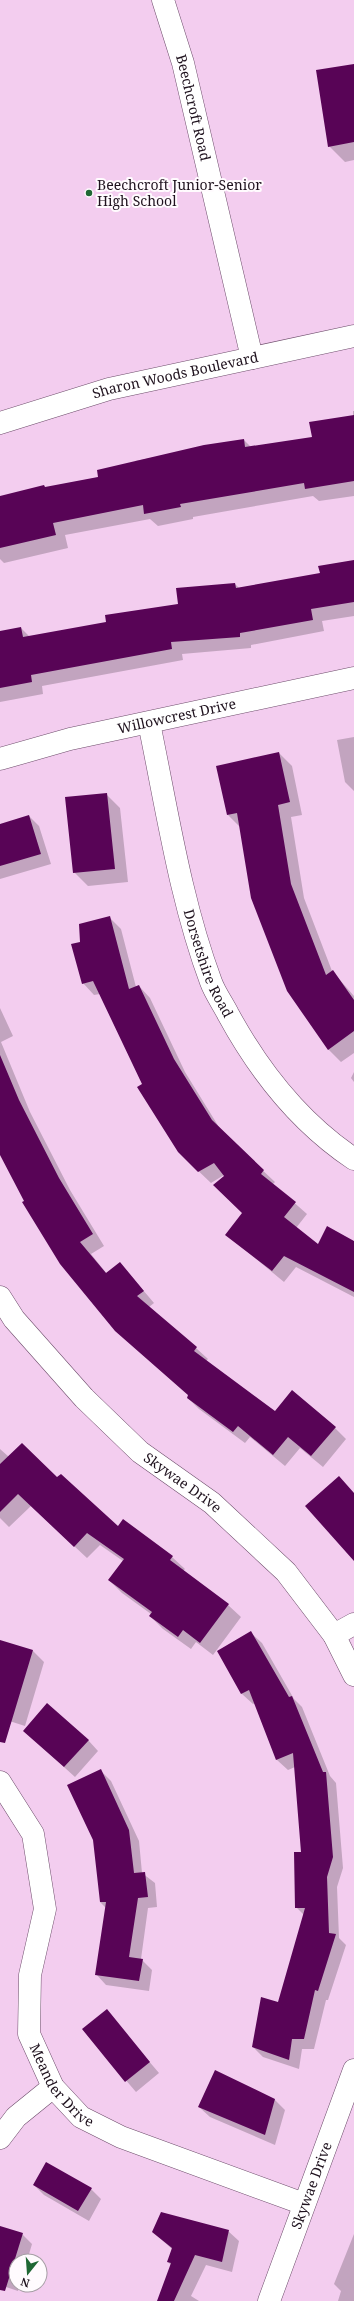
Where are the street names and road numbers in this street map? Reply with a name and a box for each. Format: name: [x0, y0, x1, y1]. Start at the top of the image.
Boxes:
street label: Beechcroft Road: [172, 52, 216, 163]
street label: Sharon Woods Boulevard: [90, 347, 260, 403]
street label: Willowcrest Drive: [116, 694, 238, 738]
street label: Dorsetshire Road: [180, 907, 238, 1021]
street label: Skywae Drive: [140, 1448, 226, 1517]
street label: Meander Drive: [25, 2040, 97, 2131]
street label: Skywae Drive: [286, 2139, 336, 2232]

